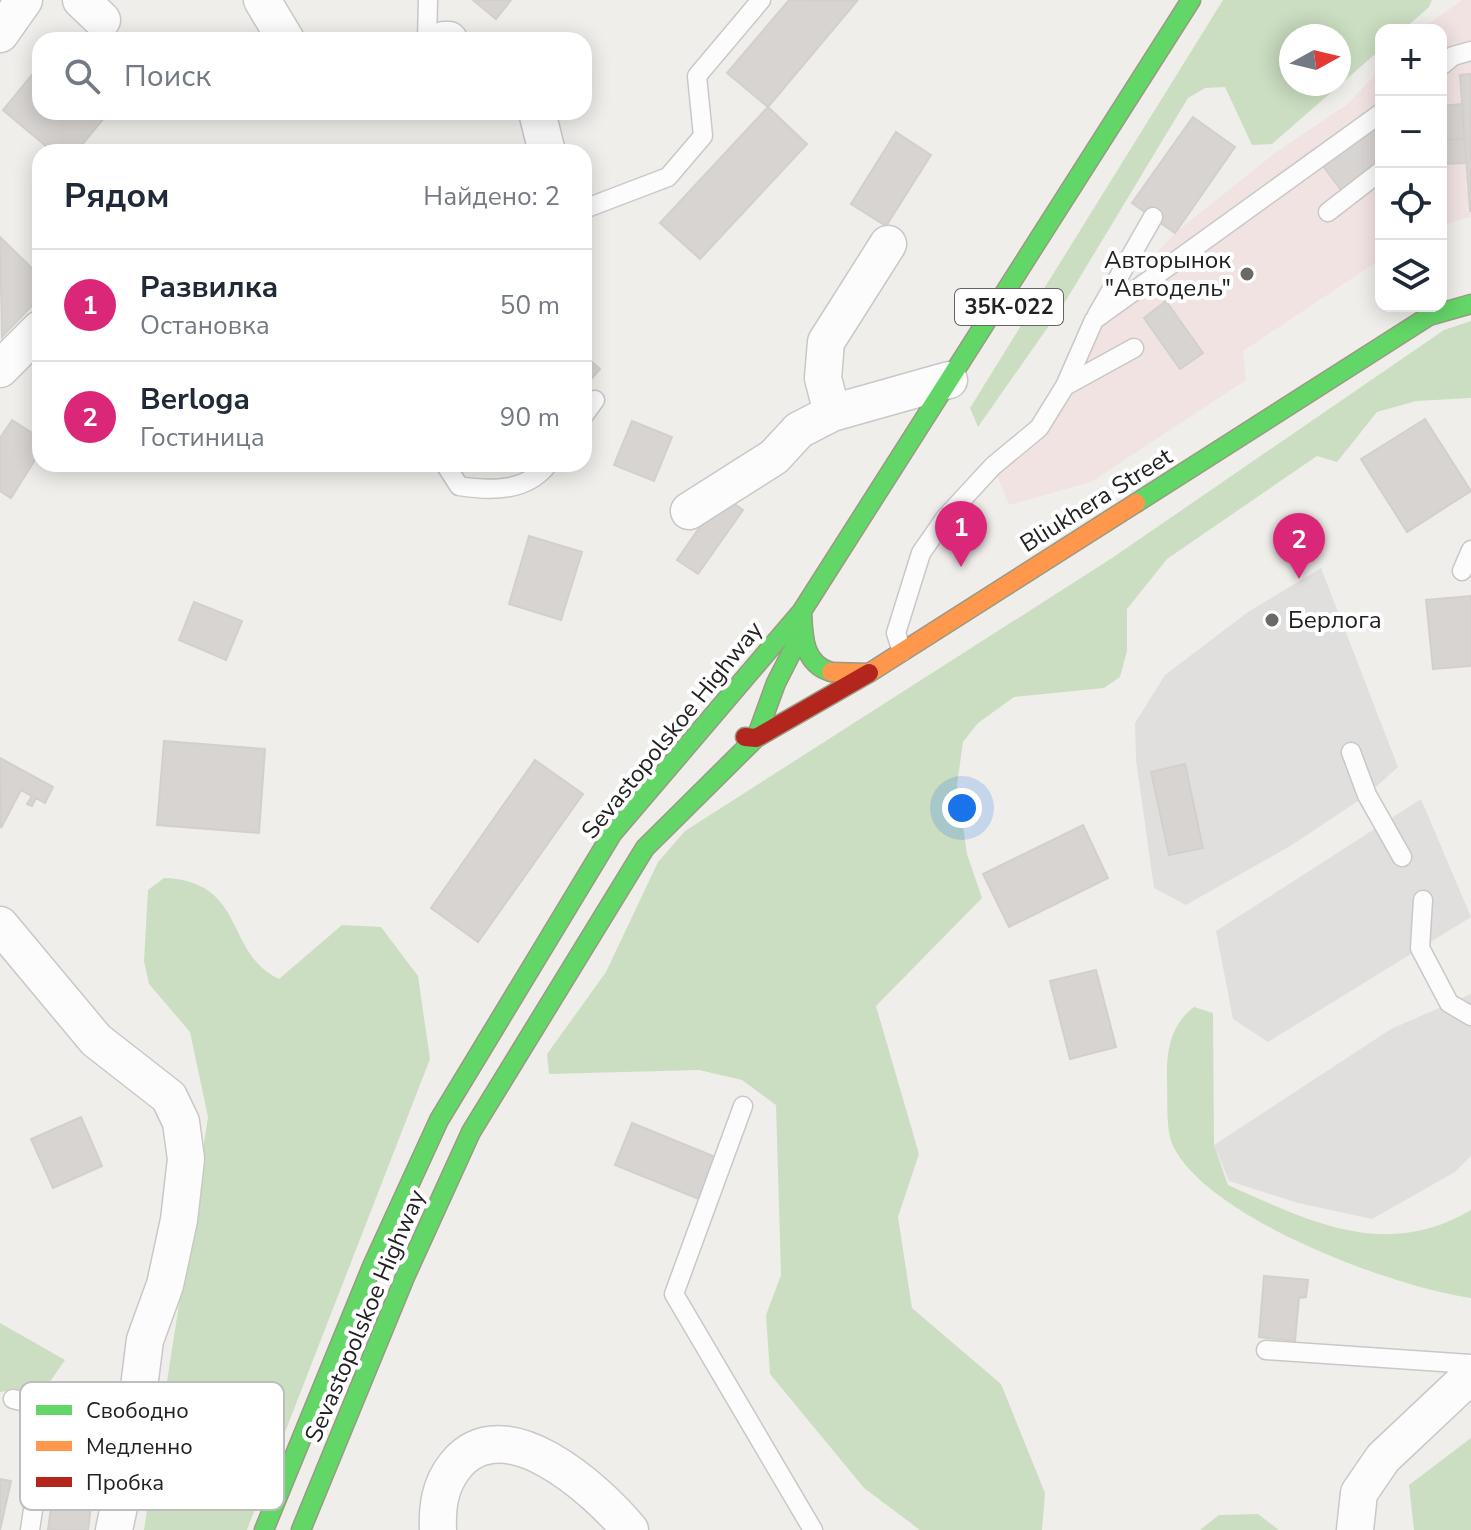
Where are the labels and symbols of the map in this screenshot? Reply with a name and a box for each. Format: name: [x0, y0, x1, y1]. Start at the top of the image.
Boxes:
north arrow: [1279, 24, 1351, 96]
place label: Авторынок "Автодель": [1104, 244, 1231, 304]
marker: Авторынок "Автодель": [1238, 265, 1256, 283]
road number: 35К-022: [955, 289, 1063, 325]
street label: Bliukhera Street: [1014, 440, 1179, 560]
pin: 1: [935, 501, 987, 567]
pin: 2: [1273, 513, 1325, 579]
place label: Берлога: [1288, 604, 1382, 636]
marker: Берлога: [1263, 611, 1281, 629]
street label: Sevastopolskoe Highway: [574, 614, 770, 846]
your location: [942, 788, 982, 828]
street label: Sevastopolskoe Highway: [297, 1184, 433, 1447]
legend: [20, 1382, 284, 1510]
text: Свободно: [86, 1396, 189, 1426]
text: Медленно: [86, 1432, 193, 1462]
text: Пробка: [86, 1468, 164, 1498]

